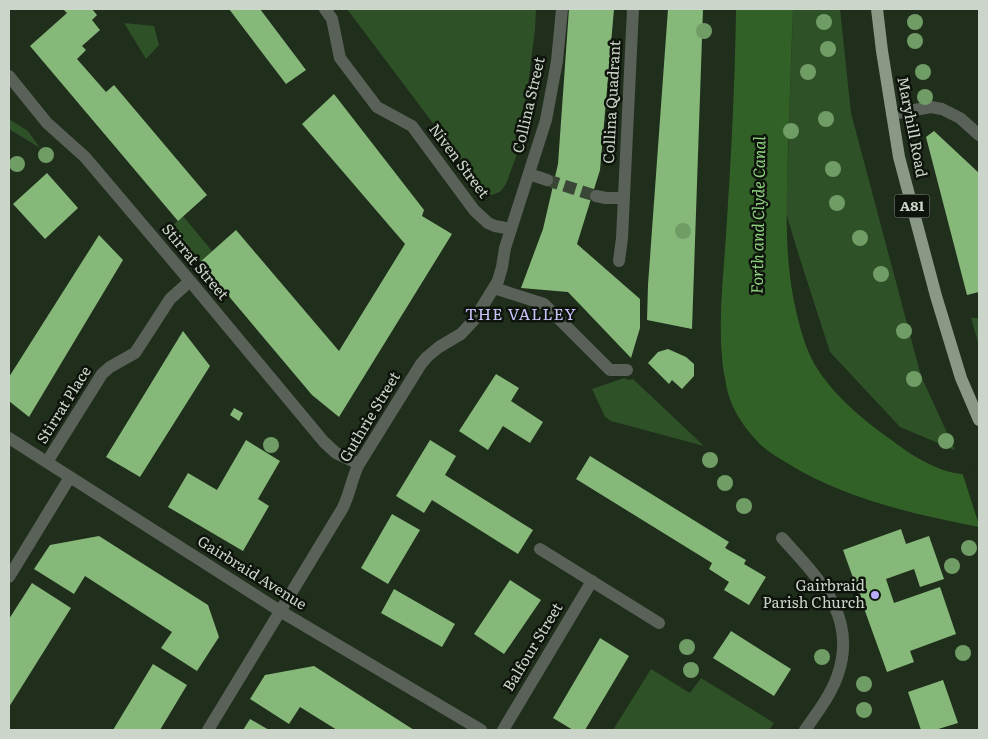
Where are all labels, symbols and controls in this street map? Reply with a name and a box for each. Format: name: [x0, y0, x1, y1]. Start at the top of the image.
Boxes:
street label: Collina Quadrant: [596, 40, 625, 164]
street label: Collina Street: [505, 54, 550, 155]
street label: Maryhill Road: [892, 74, 935, 179]
street label: Niven Street: [424, 118, 496, 202]
water label: Forth and Clyde Canal: [744, 135, 770, 294]
road number: A81: [894, 195, 930, 218]
street label: Stirrat Street: [157, 218, 235, 304]
district label: THE VALLEY: [465, 301, 577, 325]
street label: Stirrat Place: [30, 361, 96, 448]
street label: Guthrie Street: [333, 367, 405, 466]
street label: Gairbraid Avenue: [194, 529, 312, 615]
place label: Gairbraid Parish Church: [763, 573, 865, 613]
marker: Gairbraid Parish Church: [869, 589, 881, 601]
street label: Balfour Street: [496, 597, 567, 695]

